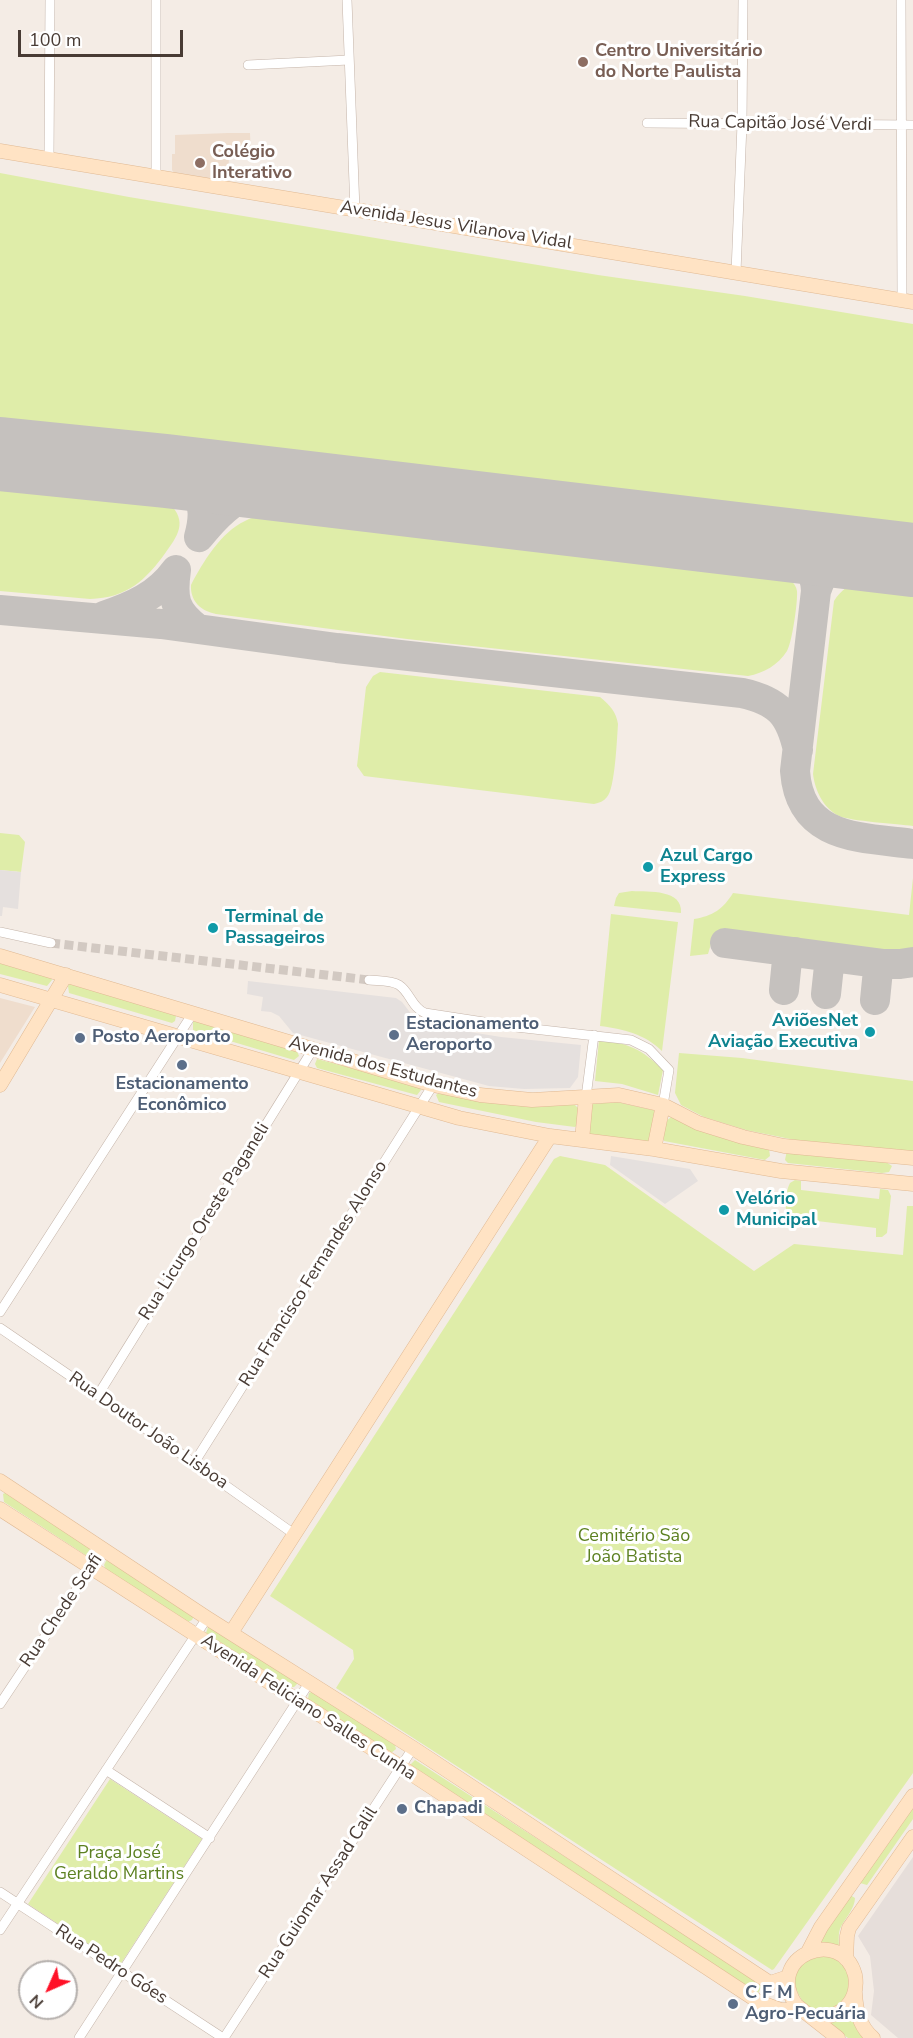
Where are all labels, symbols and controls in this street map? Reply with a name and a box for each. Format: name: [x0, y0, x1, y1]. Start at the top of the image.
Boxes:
scale bar: [21, 18, 186, 56]
text: 100 m: [29, 28, 81, 52]
place label: Centro Universitário do Norte Paulista: [595, 41, 763, 84]
marker: Centro Universitário do Norte Paulista: [576, 55, 590, 69]
street label: Rua Capitão José Verdi: [688, 112, 872, 136]
place label: Colégio Interativo: [212, 142, 292, 184]
marker: Colégio Interativo: [193, 156, 207, 170]
street label: Avenida Jesus Vilanova Vidal: [338, 197, 574, 255]
place label: Azul Cargo Express: [660, 846, 753, 888]
marker: Azul Cargo Express: [641, 860, 655, 874]
place label: Terminal de Passageiros: [225, 907, 325, 950]
marker: Terminal de Passageiros: [206, 921, 220, 935]
place label: AviõesNet Aviação Executiva: [708, 1011, 858, 1054]
place label: Estacionamento Aeroporto: [406, 1014, 539, 1056]
marker: AviõesNet Aviação Executiva: [863, 1025, 877, 1039]
place label: Posto Aeroporto: [92, 1027, 231, 1049]
marker: Estacionamento Aeroporto: [387, 1028, 401, 1042]
marker: Posto Aeroporto: [73, 1031, 87, 1045]
street label: Avenida dos Estudantes: [286, 1032, 480, 1104]
marker: Estacionamento Econômico: [175, 1058, 189, 1072]
place label: Estacionamento Econômico: [115, 1074, 249, 1116]
street label: Rua Licurgo Oreste Paganeli: [135, 1119, 275, 1325]
street label: Rua Francisco Fernandes Alonso: [235, 1157, 393, 1391]
place label: Velório Municipal: [736, 1189, 817, 1232]
marker: Velório Municipal: [717, 1203, 731, 1217]
street label: Rua Doutor João Lisboa: [64, 1368, 232, 1494]
park label: Cemitério São João Batista: [578, 1526, 690, 1568]
street label: Rua Chede Scafi: [16, 1550, 108, 1672]
street label: Avenida Feliciano Salles Cunha: [196, 1630, 420, 1786]
place label: Chapadi: [414, 1798, 483, 1820]
marker: Chapadi: [395, 1802, 409, 1816]
street label: Rua Guiomar Assad Calil: [255, 1803, 383, 1983]
park label: Praça José Geraldo Martins: [54, 1843, 184, 1886]
street label: Rua Pedro Góes: [51, 1921, 171, 2009]
north arrow: [18, 1960, 78, 2020]
place label: C F M Agro-Pecuária: [745, 1983, 866, 2026]
text: N: [25, 1989, 49, 2013]
marker: C F M Agro-Pecuária: [726, 1997, 740, 2011]

